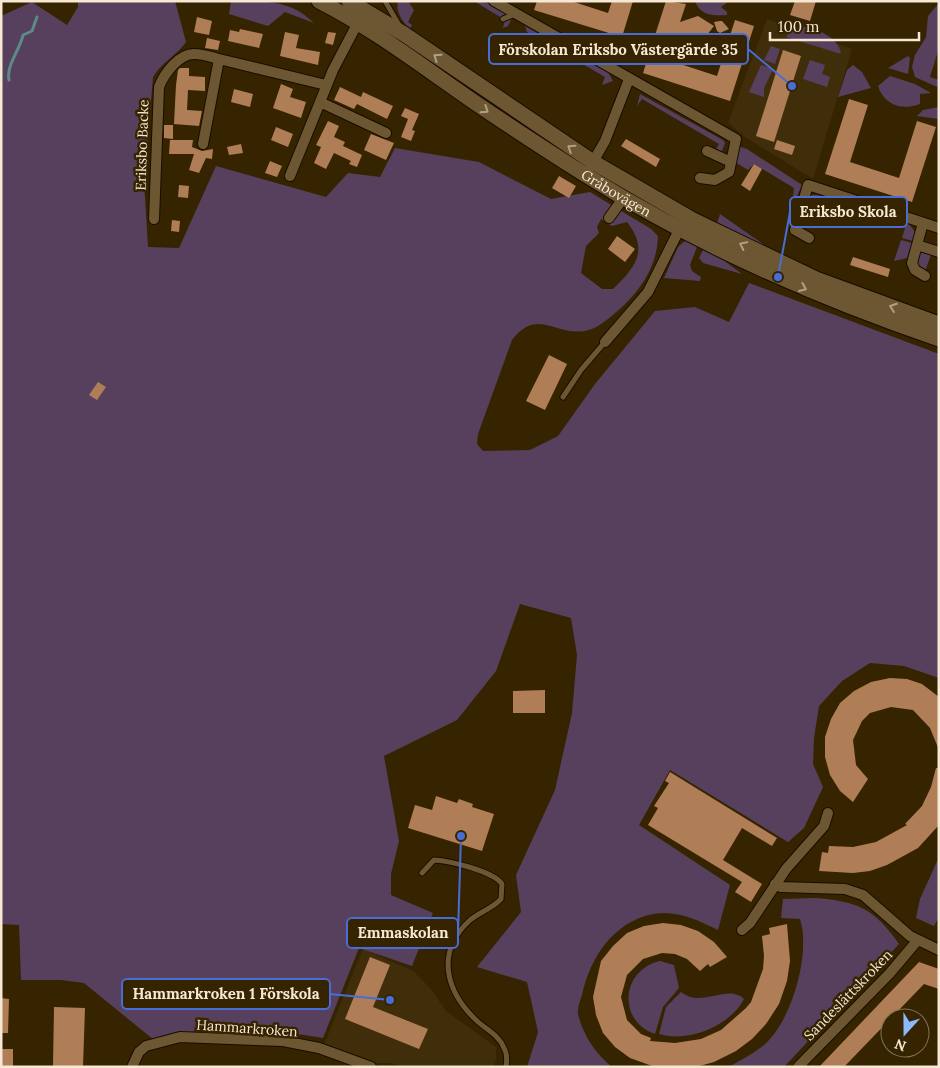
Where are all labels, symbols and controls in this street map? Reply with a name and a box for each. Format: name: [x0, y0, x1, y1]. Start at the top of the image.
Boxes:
scale bar: [770, 10, 919, 42]
text: 100 m: [778, 17, 819, 36]
callout: Förskolan Eriksbo Västergärde 35: [489, 34, 748, 64]
text: Förskolan Eriksbo Västergärde 35: [498, 40, 738, 59]
one-way arrow: [433, 54, 443, 63]
street label: Eriksbo Backe: [131, 99, 153, 191]
one-way arrow: [480, 104, 489, 113]
one-way arrow: [567, 145, 576, 155]
street label: Gråbovägen: [578, 165, 655, 221]
callout: Eriksbo Skola: [790, 197, 907, 227]
text: Eriksbo Skola: [799, 202, 897, 221]
one-way arrow: [739, 241, 748, 251]
one-way arrow: [798, 281, 807, 292]
one-way arrow: [889, 303, 898, 313]
callout: Emmaskolan: [347, 918, 458, 948]
text: Emmaskolan: [357, 923, 449, 942]
street label: Sandeslättskroken: [800, 945, 896, 1044]
callout: Hammarkroken 1 Förskola: [122, 979, 330, 1009]
text: Hammarkroken 1 Förskola: [132, 984, 320, 1003]
north arrow: [880, 1008, 930, 1058]
street label: Hammarkroken: [196, 1015, 299, 1041]
text: N: [892, 1035, 909, 1055]

